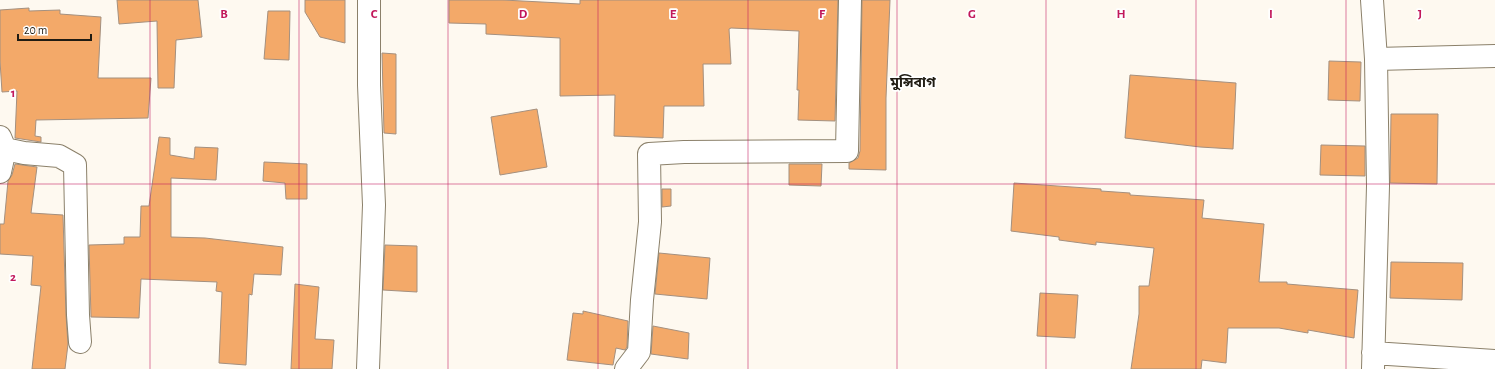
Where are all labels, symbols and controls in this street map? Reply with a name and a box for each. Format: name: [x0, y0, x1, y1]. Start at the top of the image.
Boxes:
text: B: [220, 8, 228, 21]
text: C: [371, 8, 378, 21]
text: D: [519, 8, 528, 21]
text: E: [670, 8, 677, 21]
text: F: [819, 8, 826, 21]
text: G: [968, 8, 976, 21]
text: H: [1116, 8, 1126, 21]
text: I: [1269, 8, 1273, 21]
text: J: [1418, 8, 1422, 21]
scale bar: [18, 16, 91, 42]
text: 20 m: [24, 24, 47, 36]
district label: মুন্সিবাগ: [889, 74, 936, 91]
text: 1: [11, 87, 15, 100]
text: 2: [10, 271, 16, 284]

